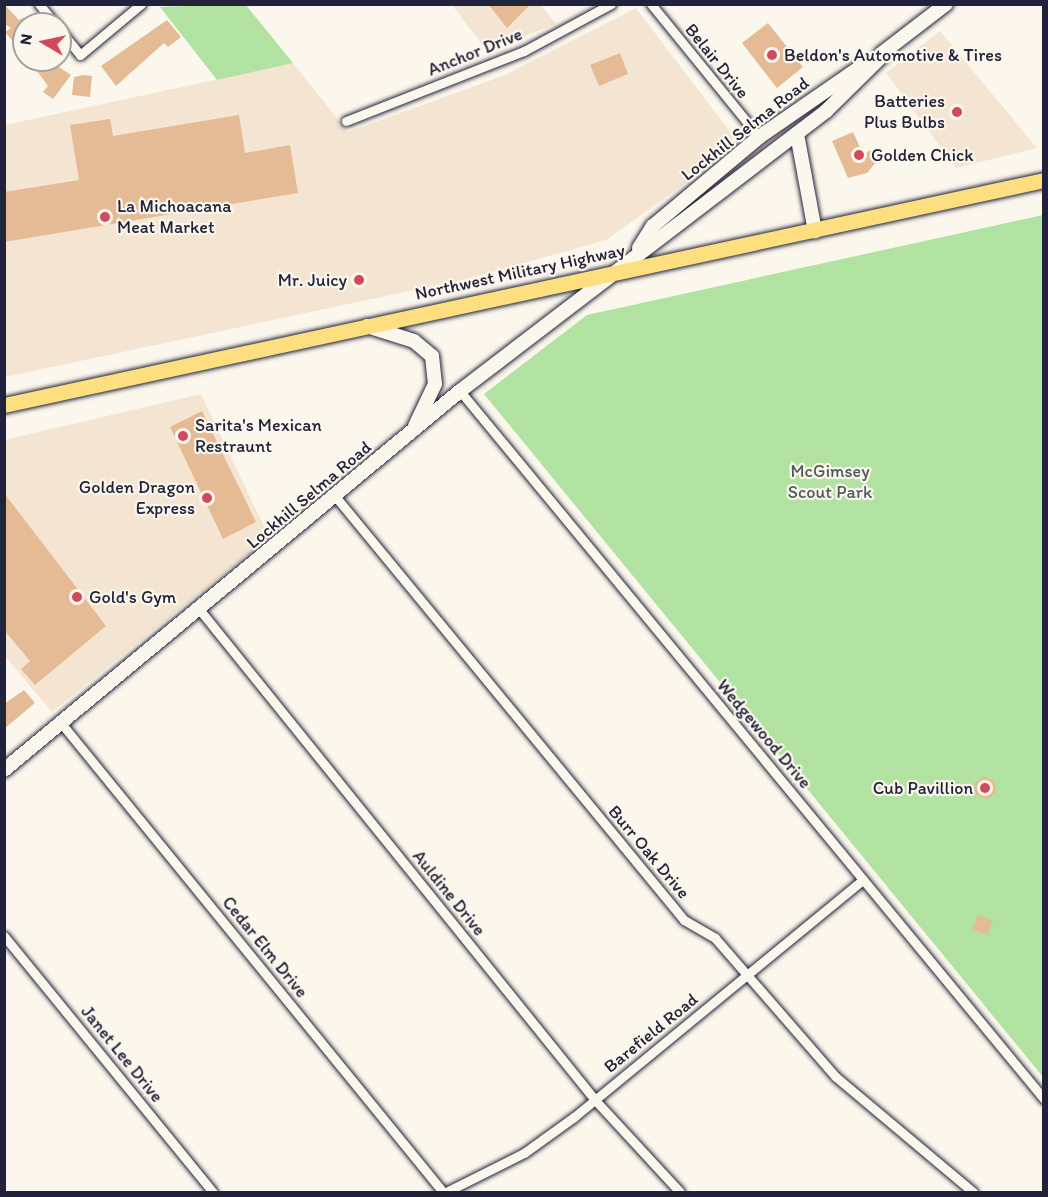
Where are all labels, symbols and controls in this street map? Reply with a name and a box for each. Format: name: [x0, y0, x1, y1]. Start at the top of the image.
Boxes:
north arrow: [12, 12, 72, 72]
street label: Belair Drive: [680, 19, 754, 103]
street label: Anchor Drive: [424, 23, 526, 81]
text: N: [15, 33, 36, 46]
place label: Beldon's Automotive & Tires: [784, 44, 1001, 66]
marker: Beldon's Automotive & Tires: [765, 48, 779, 62]
street label: Lockhill Selma Road: [678, 73, 812, 185]
place label: Batteries Plus Bulbs: [863, 91, 945, 134]
marker: Batteries Plus Bulbs: [950, 105, 964, 119]
place label: Golden Chick: [871, 144, 974, 166]
marker: Golden Chick: [852, 148, 866, 162]
place label: La Michoacana Meat Market: [117, 196, 231, 238]
marker: La Michoacana Meat Market: [98, 210, 112, 224]
street label: Northwest Military Highway: [413, 239, 627, 305]
place label: Mr. Juicy: [277, 269, 347, 291]
marker: Mr. Juicy: [352, 273, 366, 287]
place label: Sarita's Mexican Restraunt: [195, 415, 322, 458]
marker: Sarita's Mexican Restraunt: [176, 429, 190, 443]
street label: Lockhill Selma Road: [243, 437, 375, 553]
park label: McGimsey Scout Park: [788, 461, 872, 504]
place label: Golden Dragon Express: [79, 477, 195, 520]
marker: Golden Dragon Express: [200, 491, 214, 505]
place label: Gold's Gym: [89, 586, 176, 608]
marker: Gold's Gym: [70, 590, 84, 604]
street label: Wedgewood Drive: [712, 675, 816, 793]
place label: Cub Pavillion: [872, 777, 973, 799]
marker: Cub Pavillion: [978, 781, 992, 795]
street label: Burr Oak Drive: [604, 801, 694, 903]
street label: Auldine Drive: [408, 846, 490, 940]
street label: Cedar Elm Drive: [218, 892, 312, 1002]
street label: Barefield Road: [600, 989, 702, 1077]
street label: Janet Lee Drive: [76, 1001, 168, 1107]

